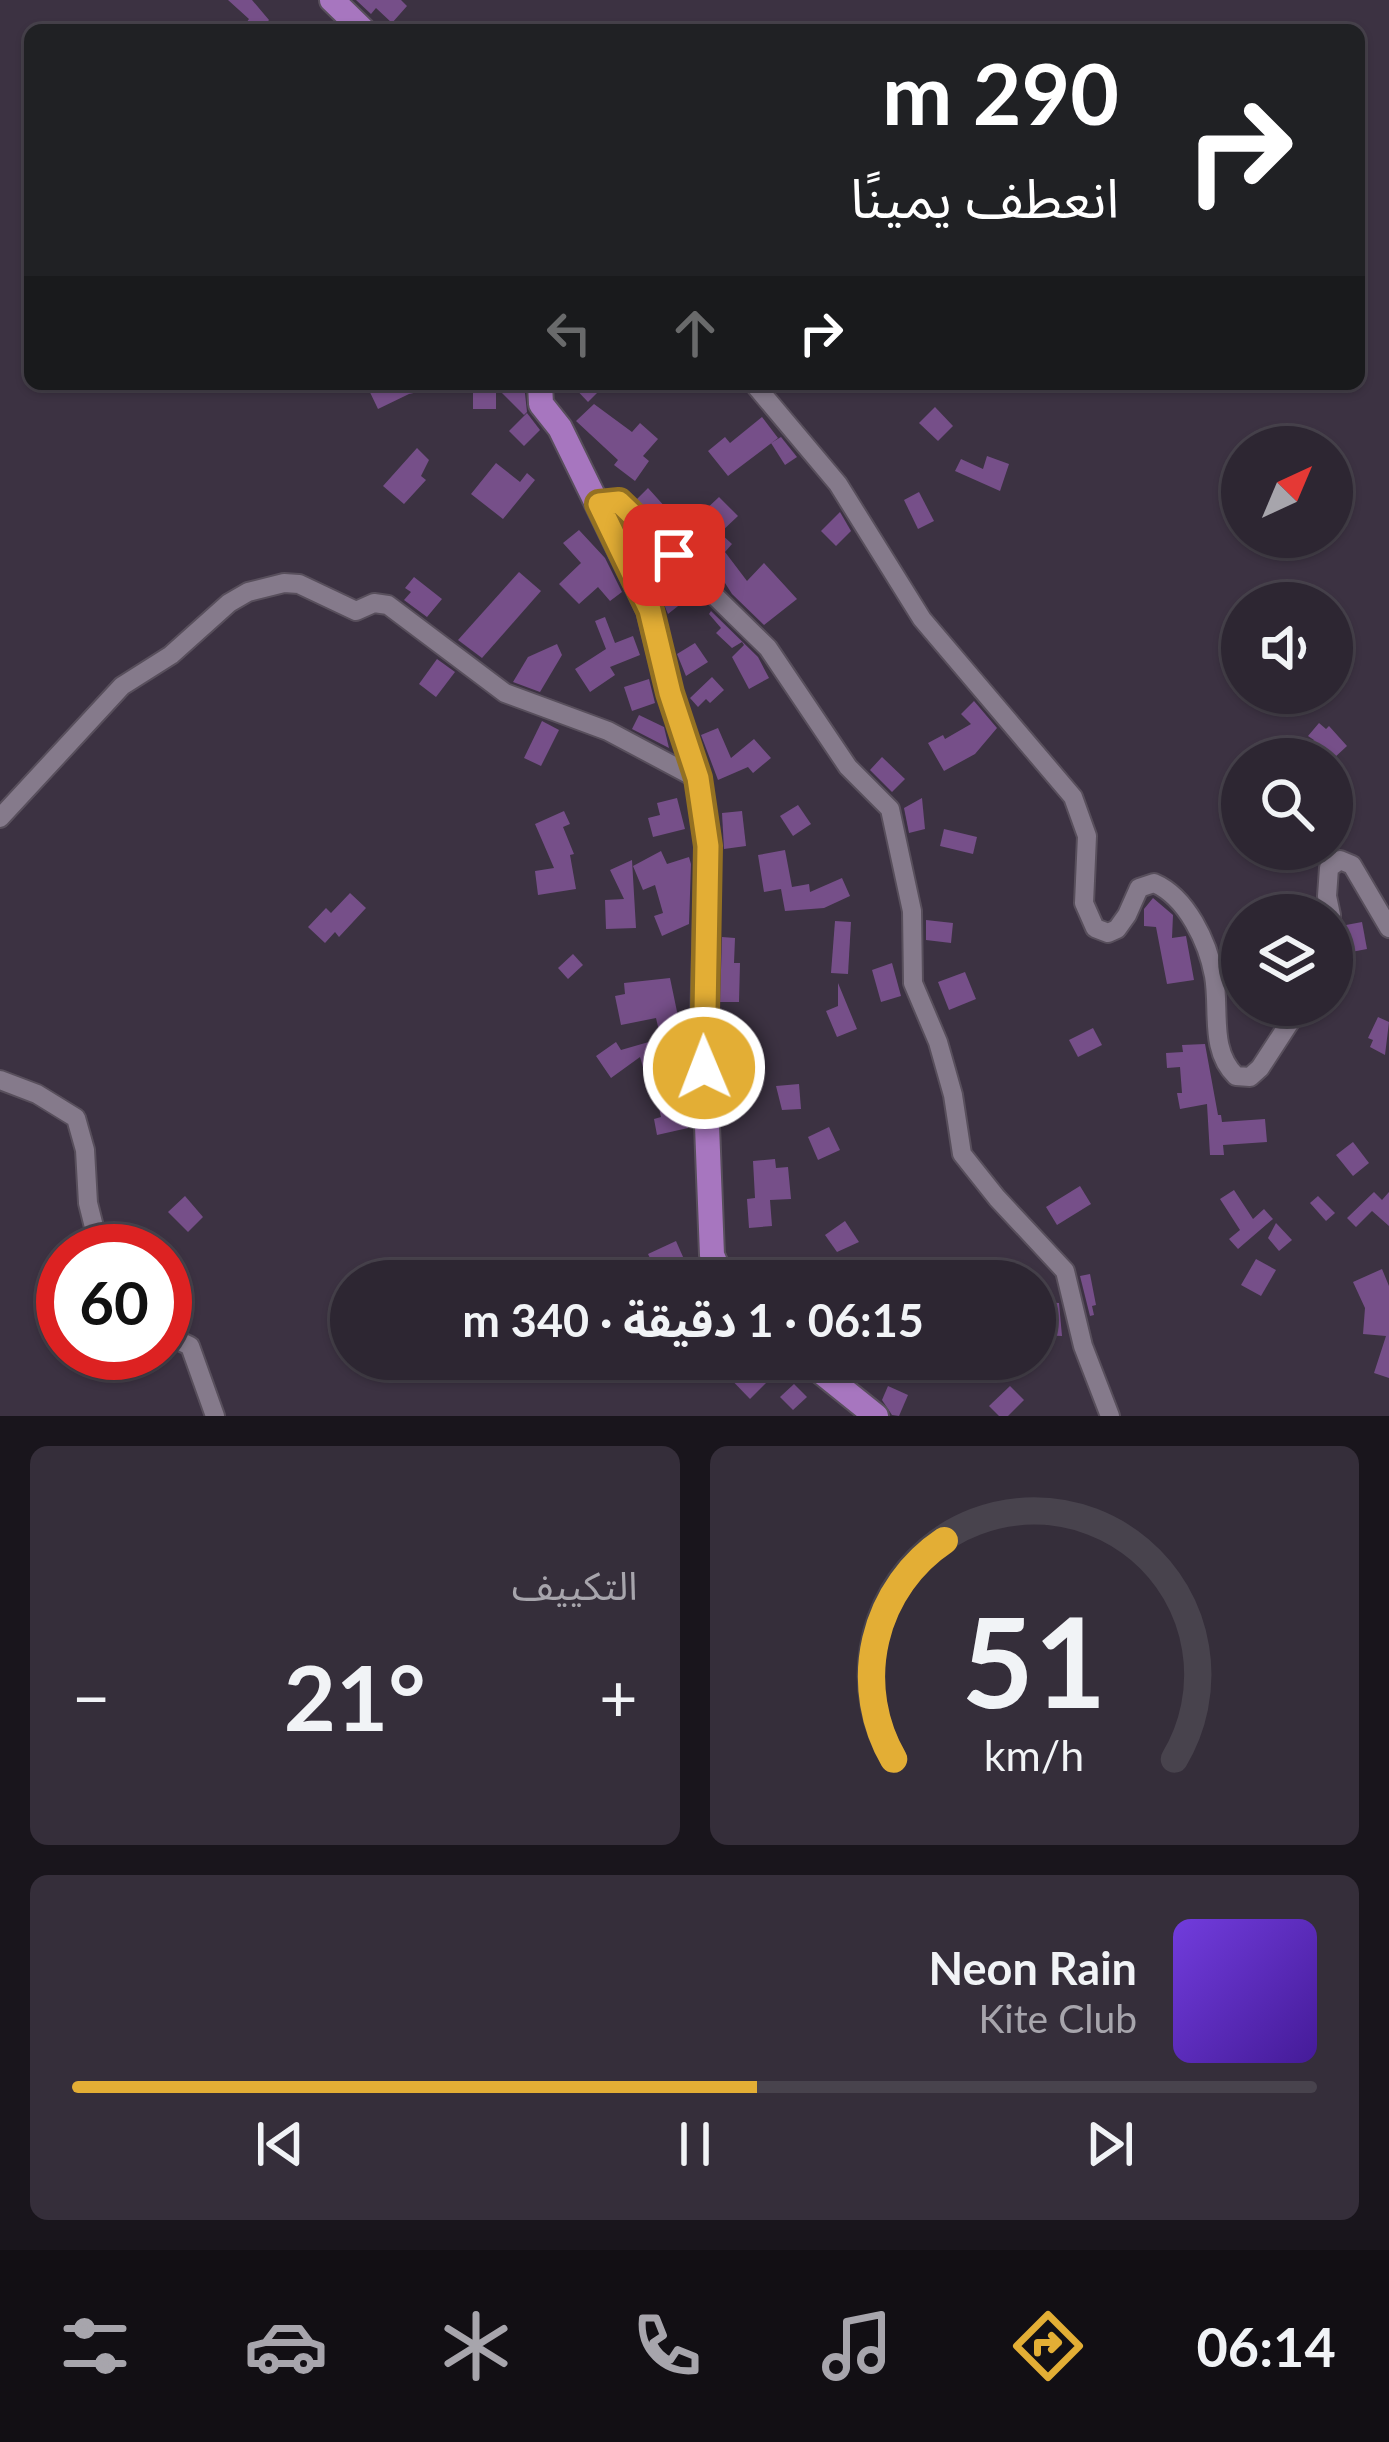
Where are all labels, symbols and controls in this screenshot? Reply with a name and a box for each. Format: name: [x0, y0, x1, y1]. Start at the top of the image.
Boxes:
text: 290 m: [882, 42, 1119, 143]
icon: right: [1161, 72, 1317, 228]
text: انعطف يمينًا: [850, 165, 1119, 230]
icon: left: [536, 300, 602, 366]
icon: ahead: [662, 300, 728, 366]
icon: right: [788, 300, 854, 366]
north arrow: [1221, 426, 1353, 558]
map controls: [1221, 426, 1353, 1026]
pin: [623, 504, 725, 606]
icon: arrive: [641, 522, 707, 588]
button: sound: [1221, 582, 1353, 714]
button: search: [1221, 738, 1353, 870]
button: layers: [1221, 894, 1353, 1026]
position arrow: [641, 1005, 767, 1131]
speed limit sign: 60: [36, 1224, 192, 1380]
text: 06:15 · 1 دقيقة · 340 m: [462, 1293, 924, 1347]
text: التكييف: [512, 1562, 638, 1608]
text: 51: [962, 1585, 1107, 1735]
text: 21°: [284, 1642, 426, 1750]
text: −: [72, 1657, 110, 1736]
text: +: [599, 1657, 637, 1736]
text: km/h: [984, 1728, 1084, 1779]
text: Neon Rain: [929, 1941, 1137, 1995]
text: Kite Club: [979, 1995, 1137, 2041]
icon: previous: [247, 2111, 313, 2177]
icon: pause: [662, 2111, 728, 2177]
icon: next: [1077, 2111, 1143, 2177]
icon: filters: [53, 2304, 137, 2388]
icon: car: [244, 2304, 328, 2388]
icon: climate: [434, 2304, 518, 2388]
icon: phone: [625, 2304, 709, 2388]
icon: music: [815, 2304, 899, 2388]
icon: directions: [1006, 2304, 1090, 2388]
text: 06:14: [1197, 2314, 1336, 2379]

